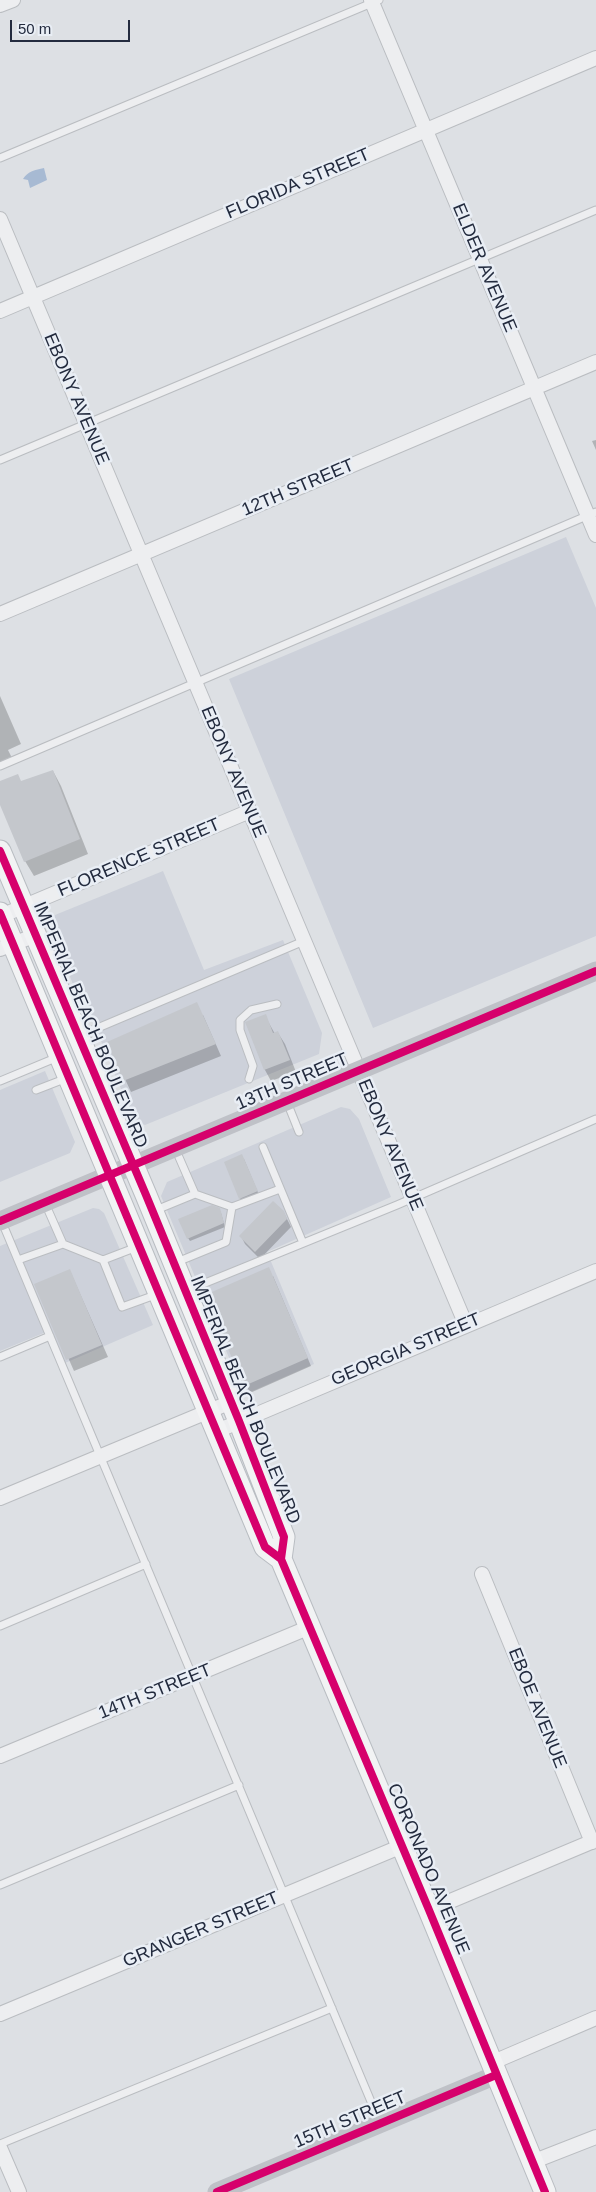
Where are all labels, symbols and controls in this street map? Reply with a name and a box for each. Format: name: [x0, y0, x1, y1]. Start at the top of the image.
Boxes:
scale bar: [12, 10, 132, 42]
text: 50 m: [18, 20, 51, 37]
street label: FLORIDA STREET: [223, 144, 373, 224]
street label: ELDER AVENUE: [447, 200, 521, 336]
street label: EBONY AVENUE: [39, 330, 113, 468]
street label: 12TH STREET: [239, 455, 357, 521]
street label: EBONY AVENUE: [196, 703, 270, 841]
street label: FLORENCE STREET: [55, 814, 223, 902]
street label: IMPERIAL BEACH BOULEVARD: [28, 898, 152, 1152]
street label: 13TH STREET: [233, 1049, 351, 1115]
street label: EBONY AVENUE: [353, 1076, 427, 1214]
street label: IMPERIAL BEACH BOULEVARD: [185, 1273, 305, 1527]
street label: GEORGIA STREET: [328, 1309, 484, 1391]
street label: EBOE AVENUE: [503, 1645, 571, 1771]
street label: 14TH STREET: [95, 1660, 215, 1724]
street label: CORONADO AVENUE: [382, 1780, 474, 1958]
street label: GRANGER STREET: [120, 1887, 282, 1973]
street label: 15TH STREET: [291, 2087, 409, 2153]

